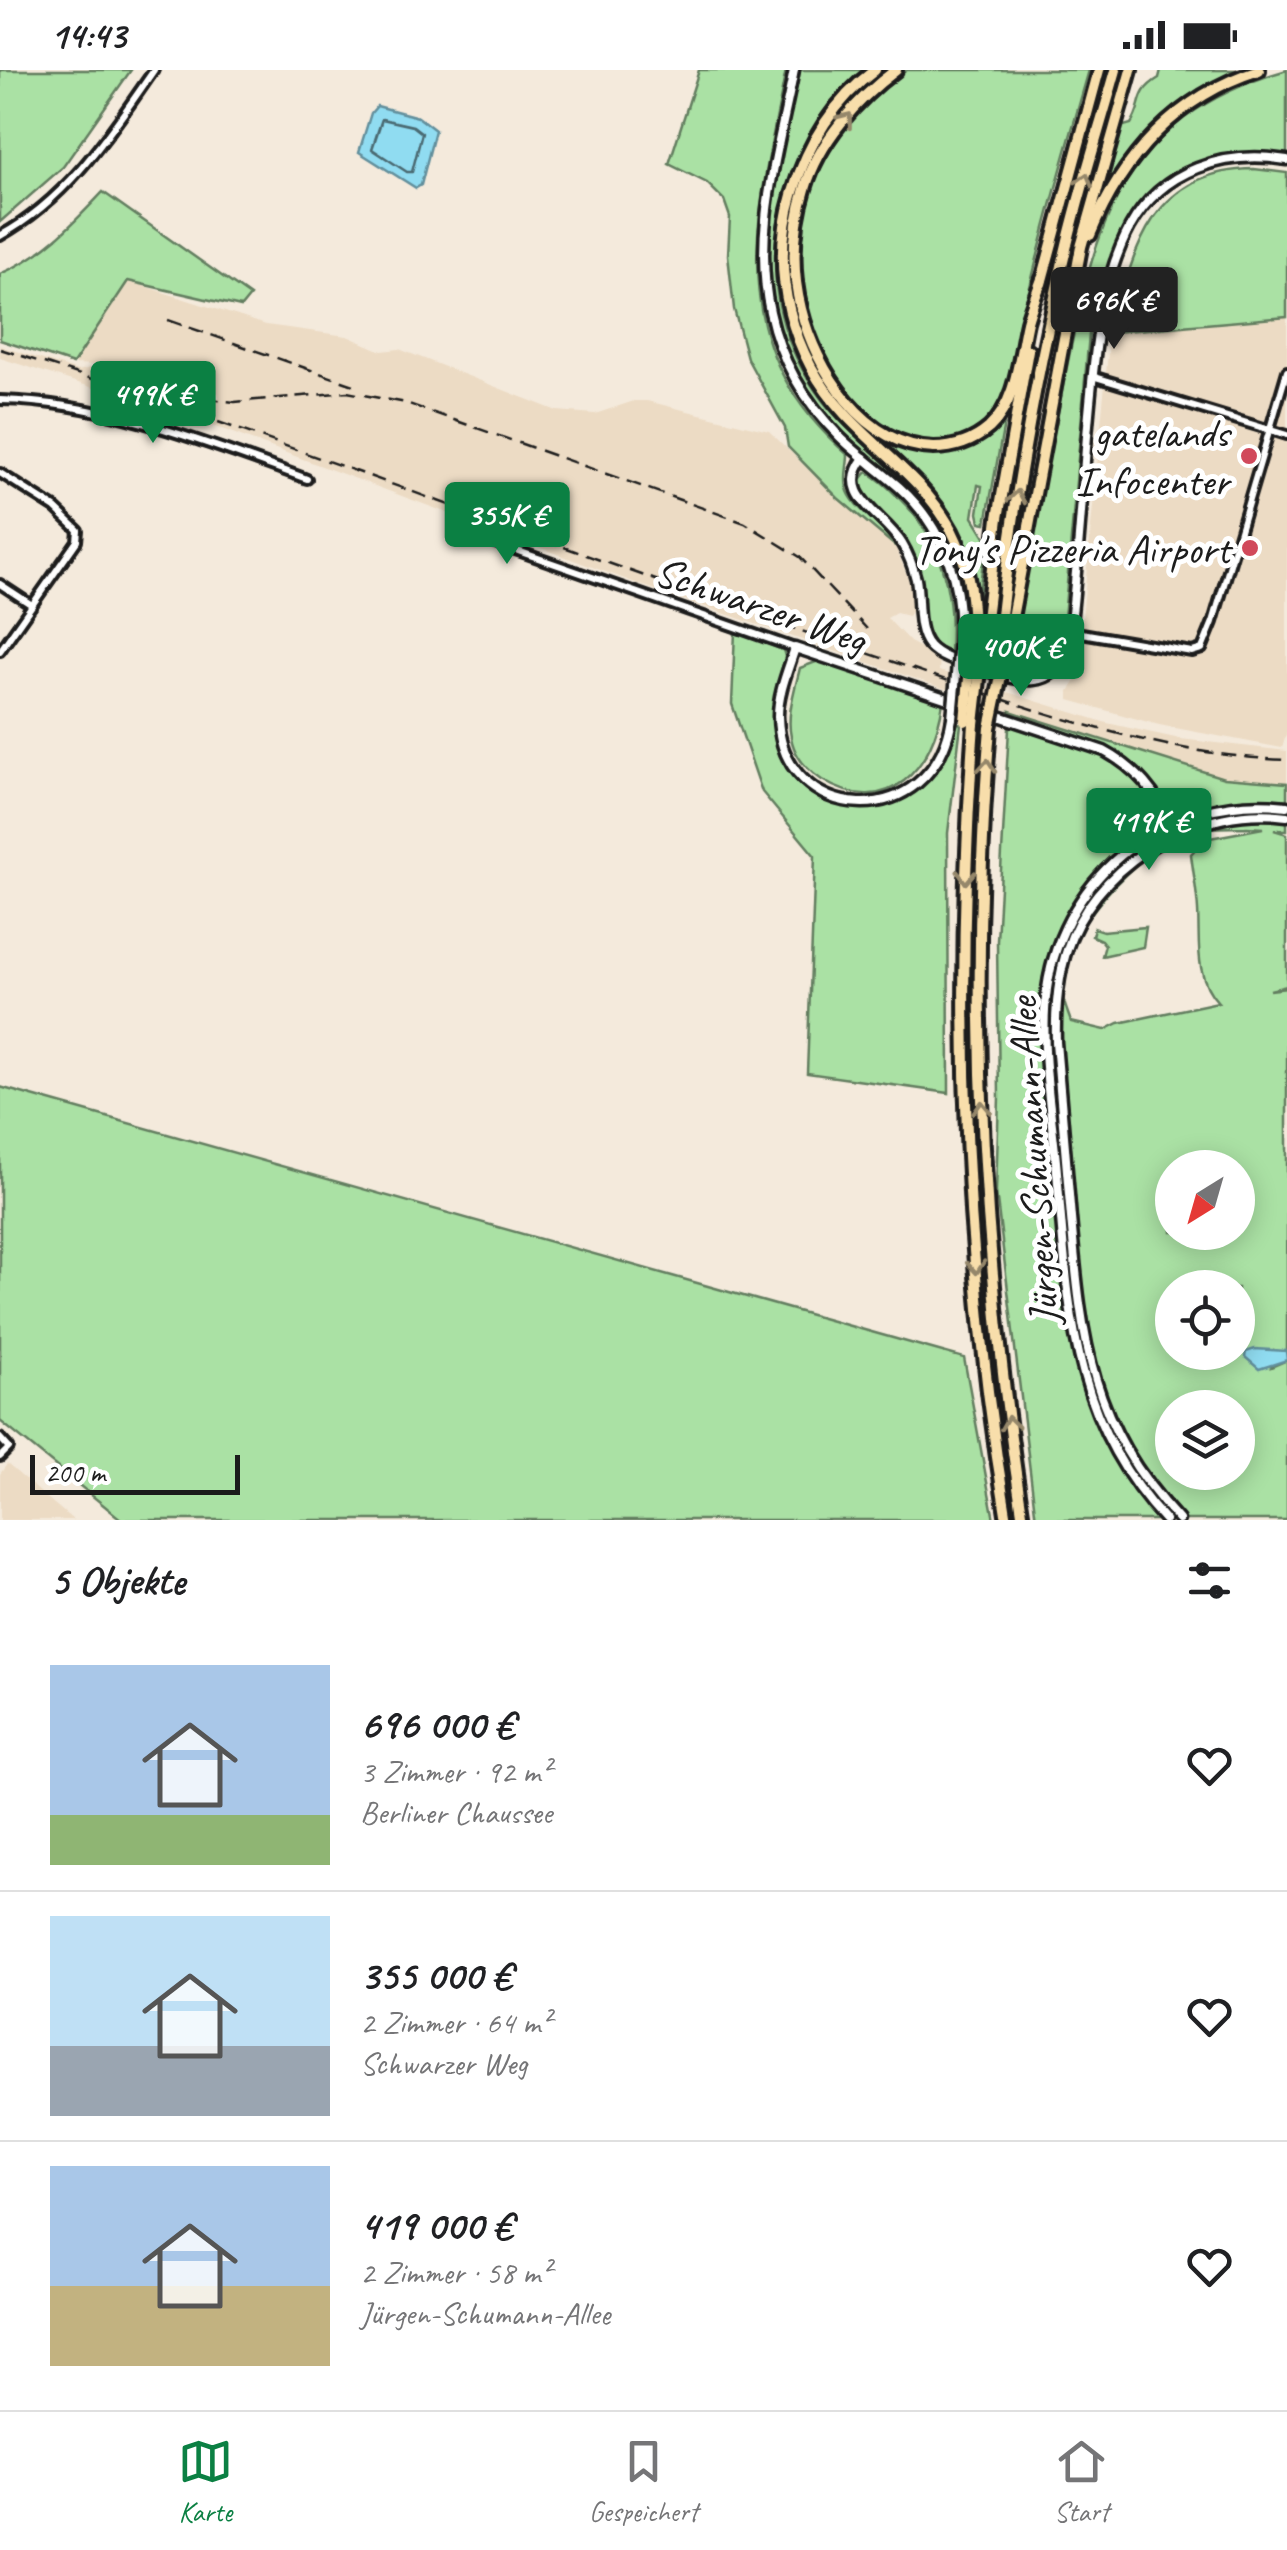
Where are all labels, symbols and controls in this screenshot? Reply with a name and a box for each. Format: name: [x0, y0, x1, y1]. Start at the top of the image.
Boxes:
text: 14:43: [50, 12, 126, 59]
one-way arrow: [834, 112, 851, 130]
one-way arrow: [1074, 171, 1095, 189]
pin: 696K €: [1033, 267, 1195, 352]
text: 696K €: [1073, 279, 1155, 320]
pin: 499K €: [72, 361, 234, 446]
text: 499K €: [113, 373, 193, 414]
place label: gatelands Infocenter: [1076, 407, 1233, 508]
marker: gatelands Infocenter: [1238, 445, 1260, 467]
pin: 355K €: [426, 482, 588, 567]
one-way arrow: [1006, 489, 1027, 505]
text: 355K €: [467, 494, 547, 535]
place label: Tony's Pizzeria Airport: [914, 523, 1234, 576]
marker: Tony's Pizzeria Airport: [1239, 537, 1261, 559]
street label: Schwarzer Weg: [648, 545, 875, 667]
pin: 400K €: [940, 614, 1102, 699]
text: 400K €: [980, 626, 1062, 667]
one-way arrow: [975, 758, 997, 774]
pin: 419K €: [1068, 788, 1230, 873]
text: 419K €: [1108, 800, 1190, 841]
one-way arrow: [955, 869, 976, 885]
street label: Jürgen-Schumann-Allee: [995, 993, 1072, 1328]
one-way arrow: [971, 1099, 992, 1115]
north arrow: [1155, 1150, 1255, 1250]
map controls: [1155, 1150, 1255, 1490]
one-way arrow: [965, 1259, 987, 1275]
button: locate: [1155, 1270, 1255, 1370]
button: layers: [1155, 1390, 1255, 1490]
one-way arrow: [1000, 1415, 1021, 1432]
scale bar: [30, 1450, 240, 1494]
text: 200 m: [45, 1455, 105, 1490]
icon: filters: [1182, 1553, 1237, 1608]
text: 5 Objekte: [50, 1554, 185, 1607]
text: 696 000 €: [360, 1698, 514, 1751]
icon: home: [130, 1705, 250, 1825]
icon: heart: [1182, 1738, 1237, 1793]
text: 3 Zimmer · 92 m²: [360, 1751, 550, 1792]
text: Berliner Chaussee: [360, 1792, 552, 1833]
text: 355 000 €: [360, 1949, 511, 2002]
icon: home: [130, 1956, 250, 2076]
icon: heart: [1182, 1989, 1237, 2044]
text: 2 Zimmer · 64 m²: [360, 2002, 550, 2043]
text: Schwarzer Weg: [360, 2043, 527, 2084]
text: 419 000 €: [360, 2199, 512, 2252]
icon: home: [130, 2206, 250, 2326]
icon: heart: [1182, 2239, 1237, 2294]
text: 2 Zimmer · 58 m²: [360, 2252, 550, 2293]
text: Jürgen-Schumann-Allee: [360, 2293, 610, 2334]
tab: Karte: [178, 2434, 233, 2529]
tab: Gespeichert: [589, 2434, 698, 2529]
tab: Start: [1054, 2434, 1109, 2529]

